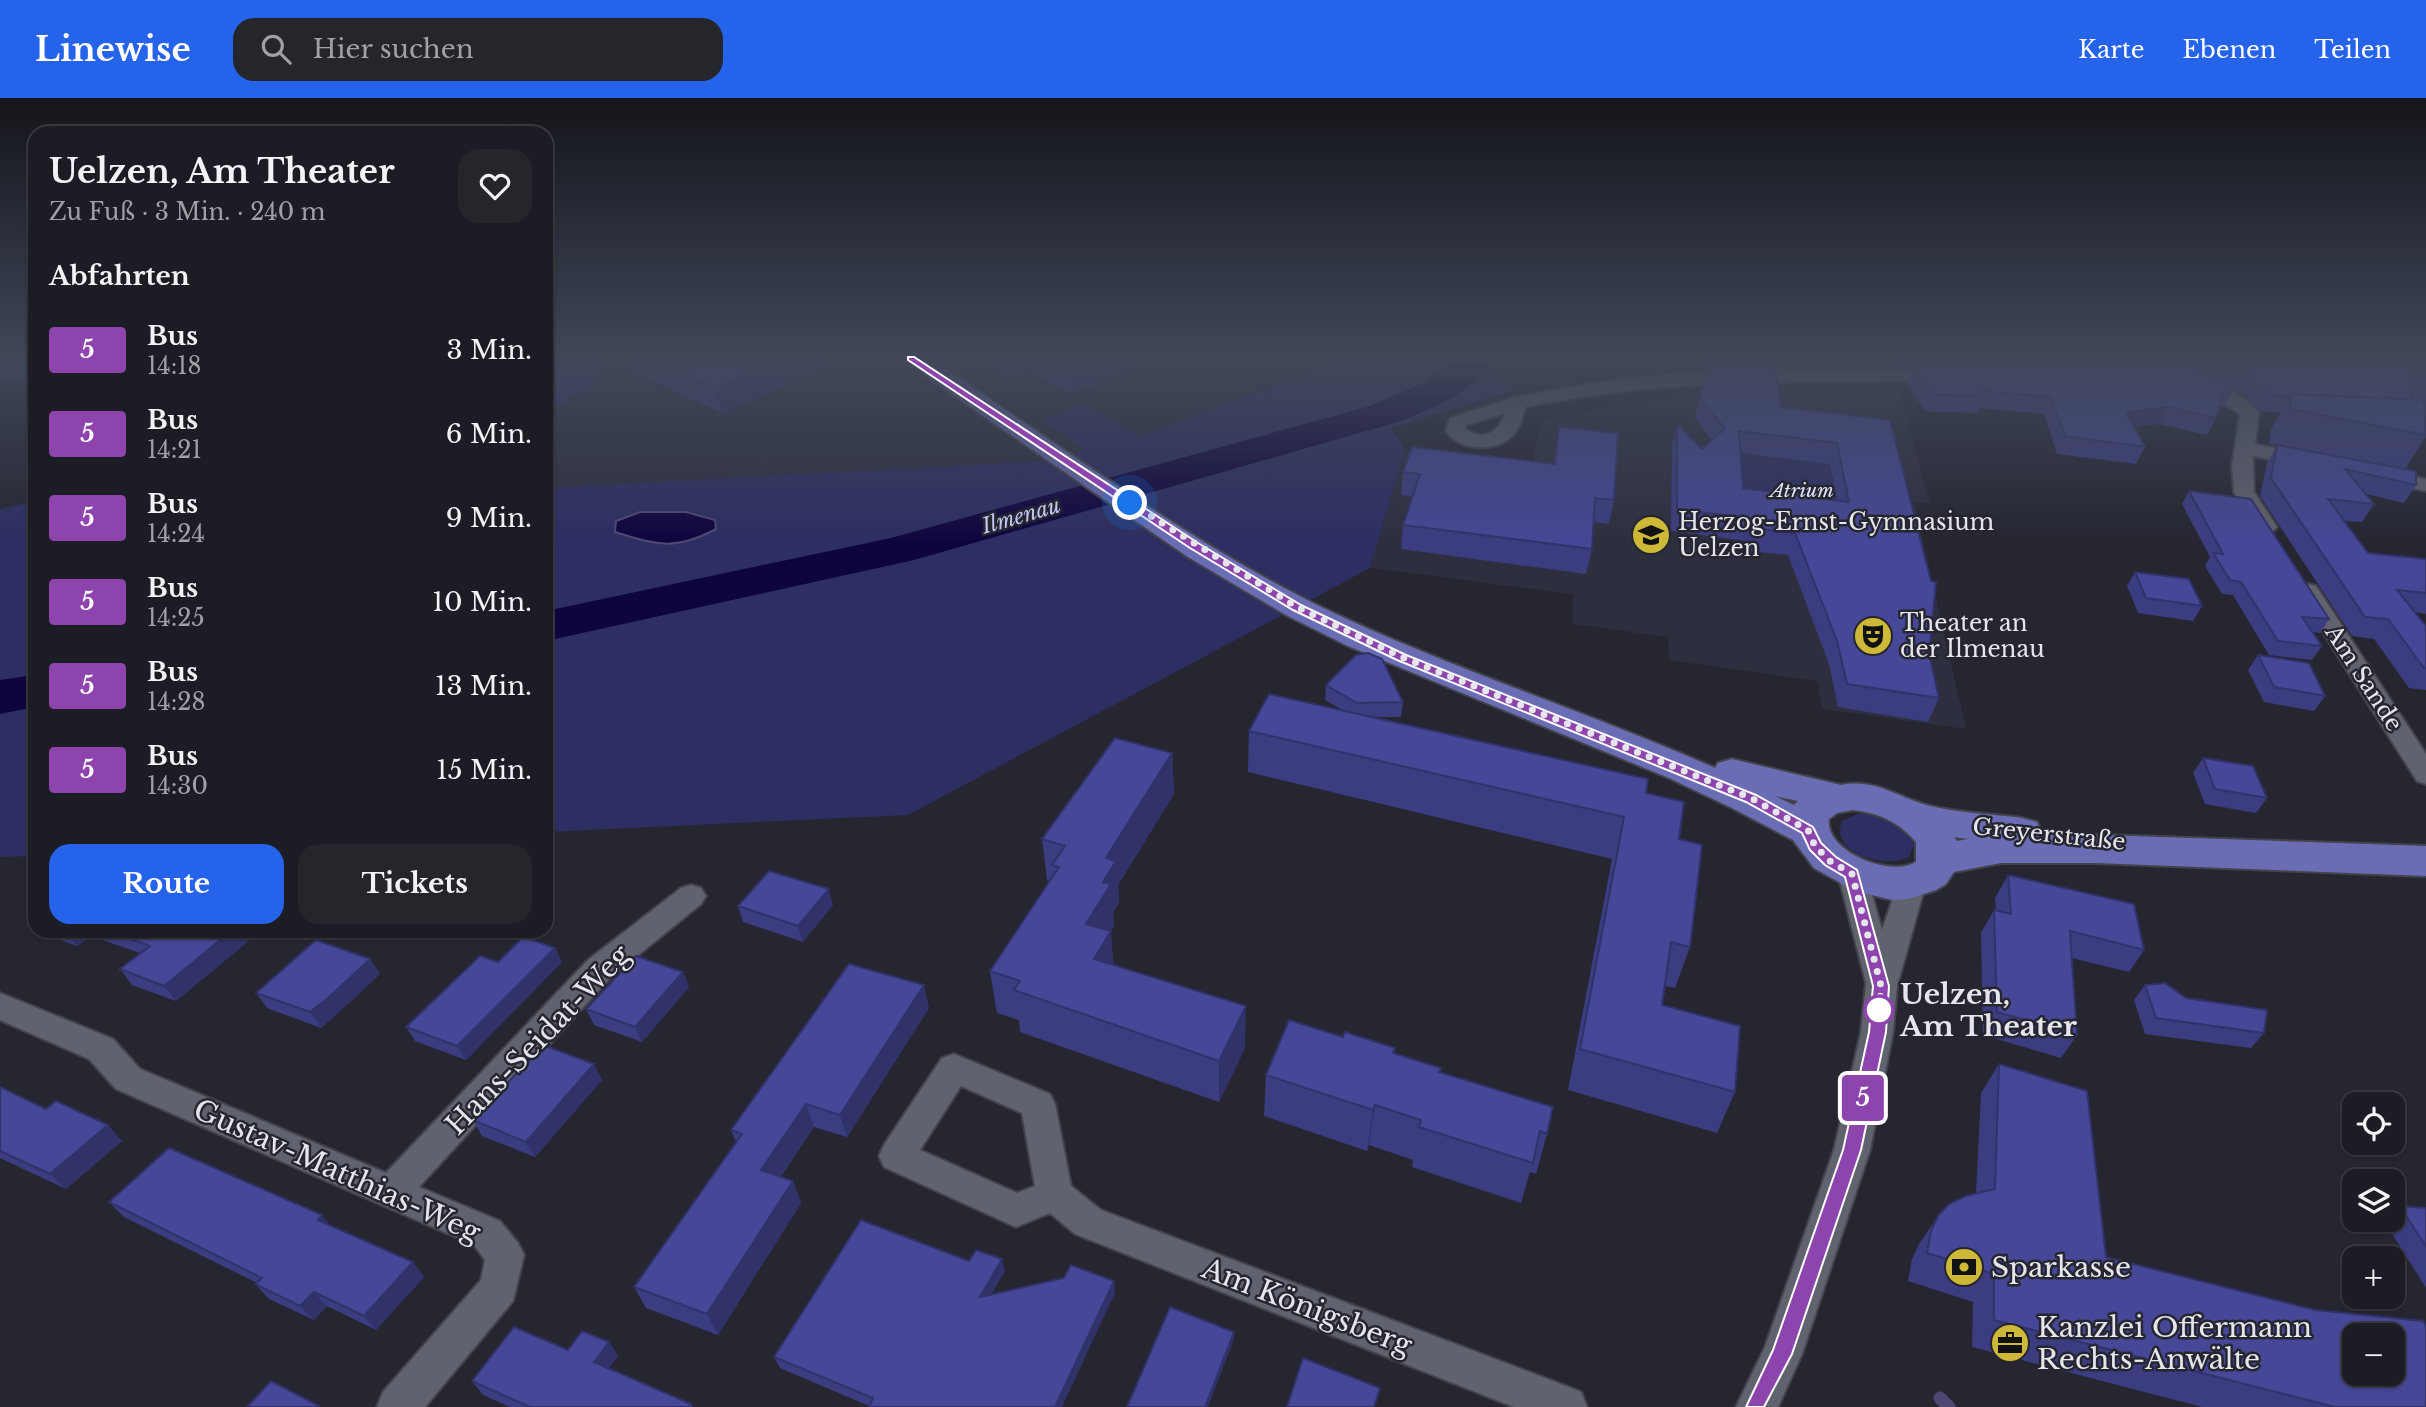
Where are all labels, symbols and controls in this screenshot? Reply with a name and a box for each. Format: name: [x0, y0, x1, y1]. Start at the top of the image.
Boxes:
search box: [233, 18, 723, 81]
text: Linewise: [35, 29, 191, 70]
icon: search: [257, 30, 295, 68]
text: Hier suchen: [313, 33, 474, 65]
text: Karte: [2078, 35, 2145, 64]
text: Ebenen: [2183, 35, 2276, 64]
text: Teilen: [2314, 35, 2391, 64]
button: heart: [458, 149, 532, 223]
text: Uelzen, Am Theater: [49, 151, 395, 192]
text: Zu Fuß · 3 Min. · 240 m: [49, 198, 326, 226]
text: Abfahrten: [49, 260, 190, 292]
text: Bus: [147, 320, 198, 352]
text: 3 Min.: [447, 334, 532, 366]
text: 5: [80, 335, 95, 364]
text: 14:18: [147, 352, 201, 380]
text: Bus: [147, 404, 198, 436]
text: 6 Min.: [446, 418, 532, 450]
text: 5: [80, 419, 95, 448]
text: 14:21: [147, 436, 202, 464]
park label: Atrium: [1767, 479, 1834, 502]
your location: [1112, 485, 1147, 520]
text: Bus: [147, 488, 198, 520]
water label: Ilmenau: [978, 492, 1063, 540]
text: 9 Min.: [446, 502, 532, 534]
text: 5: [80, 503, 95, 532]
place label: Herzog-Ernst-Gymnasium Uelzen: [1678, 508, 1995, 562]
school or university icon: Herzog-Ernst-Gymnasium Uelzen: [1630, 514, 1672, 556]
text: 14:24: [147, 520, 205, 548]
text: Bus: [147, 572, 198, 604]
text: 10 Min.: [432, 586, 532, 618]
text: 5: [80, 587, 95, 616]
text: 14:25: [147, 604, 205, 632]
place label: Theater an der Ilmenau: [1900, 609, 2045, 663]
theatre icon: Theater an der Ilmenau: [1852, 615, 1894, 657]
street label: Am Sande: [2319, 619, 2409, 736]
text: Bus: [147, 656, 198, 688]
text: 13 Min.: [435, 670, 532, 702]
text: 5: [80, 671, 95, 700]
text: 14:28: [147, 688, 205, 716]
text: Bus: [147, 740, 198, 772]
text: 15 Min.: [436, 754, 532, 786]
text: 5: [80, 755, 95, 784]
text: 14:30: [147, 772, 208, 800]
street label: Greyerstraße: [1971, 812, 2127, 856]
button: Route: [49, 844, 284, 924]
button: Tickets: [298, 844, 532, 924]
street label: Hans-Seidat-Weg: [438, 937, 638, 1142]
place label: Uelzen, Am Theater: [1899, 977, 2077, 1044]
marker: Uelzen, Am Theater: [1864, 995, 1894, 1025]
line badge: 5: [1840, 1075, 1886, 1121]
text: 5: [1856, 1083, 1870, 1112]
street label: Gustav-Matthias-Weg: [188, 1092, 487, 1251]
map controls: [2342, 1092, 2405, 1386]
button: locate: [2342, 1092, 2405, 1155]
button: layers: [2342, 1169, 2405, 1232]
bank icon: Sparkasse: [1943, 1246, 1985, 1288]
button: +: [2342, 1246, 2405, 1309]
place label: Sparkasse: [1991, 1250, 2131, 1285]
street label: Am Königsberg: [1196, 1251, 1418, 1364]
place label: Kanzlei Offermann Rechts-Anwälte: [2037, 1310, 2312, 1377]
office icon: Kanzlei Offermann Rechts-Anwälte: [1989, 1322, 2031, 1364]
button: −: [2342, 1323, 2405, 1386]

